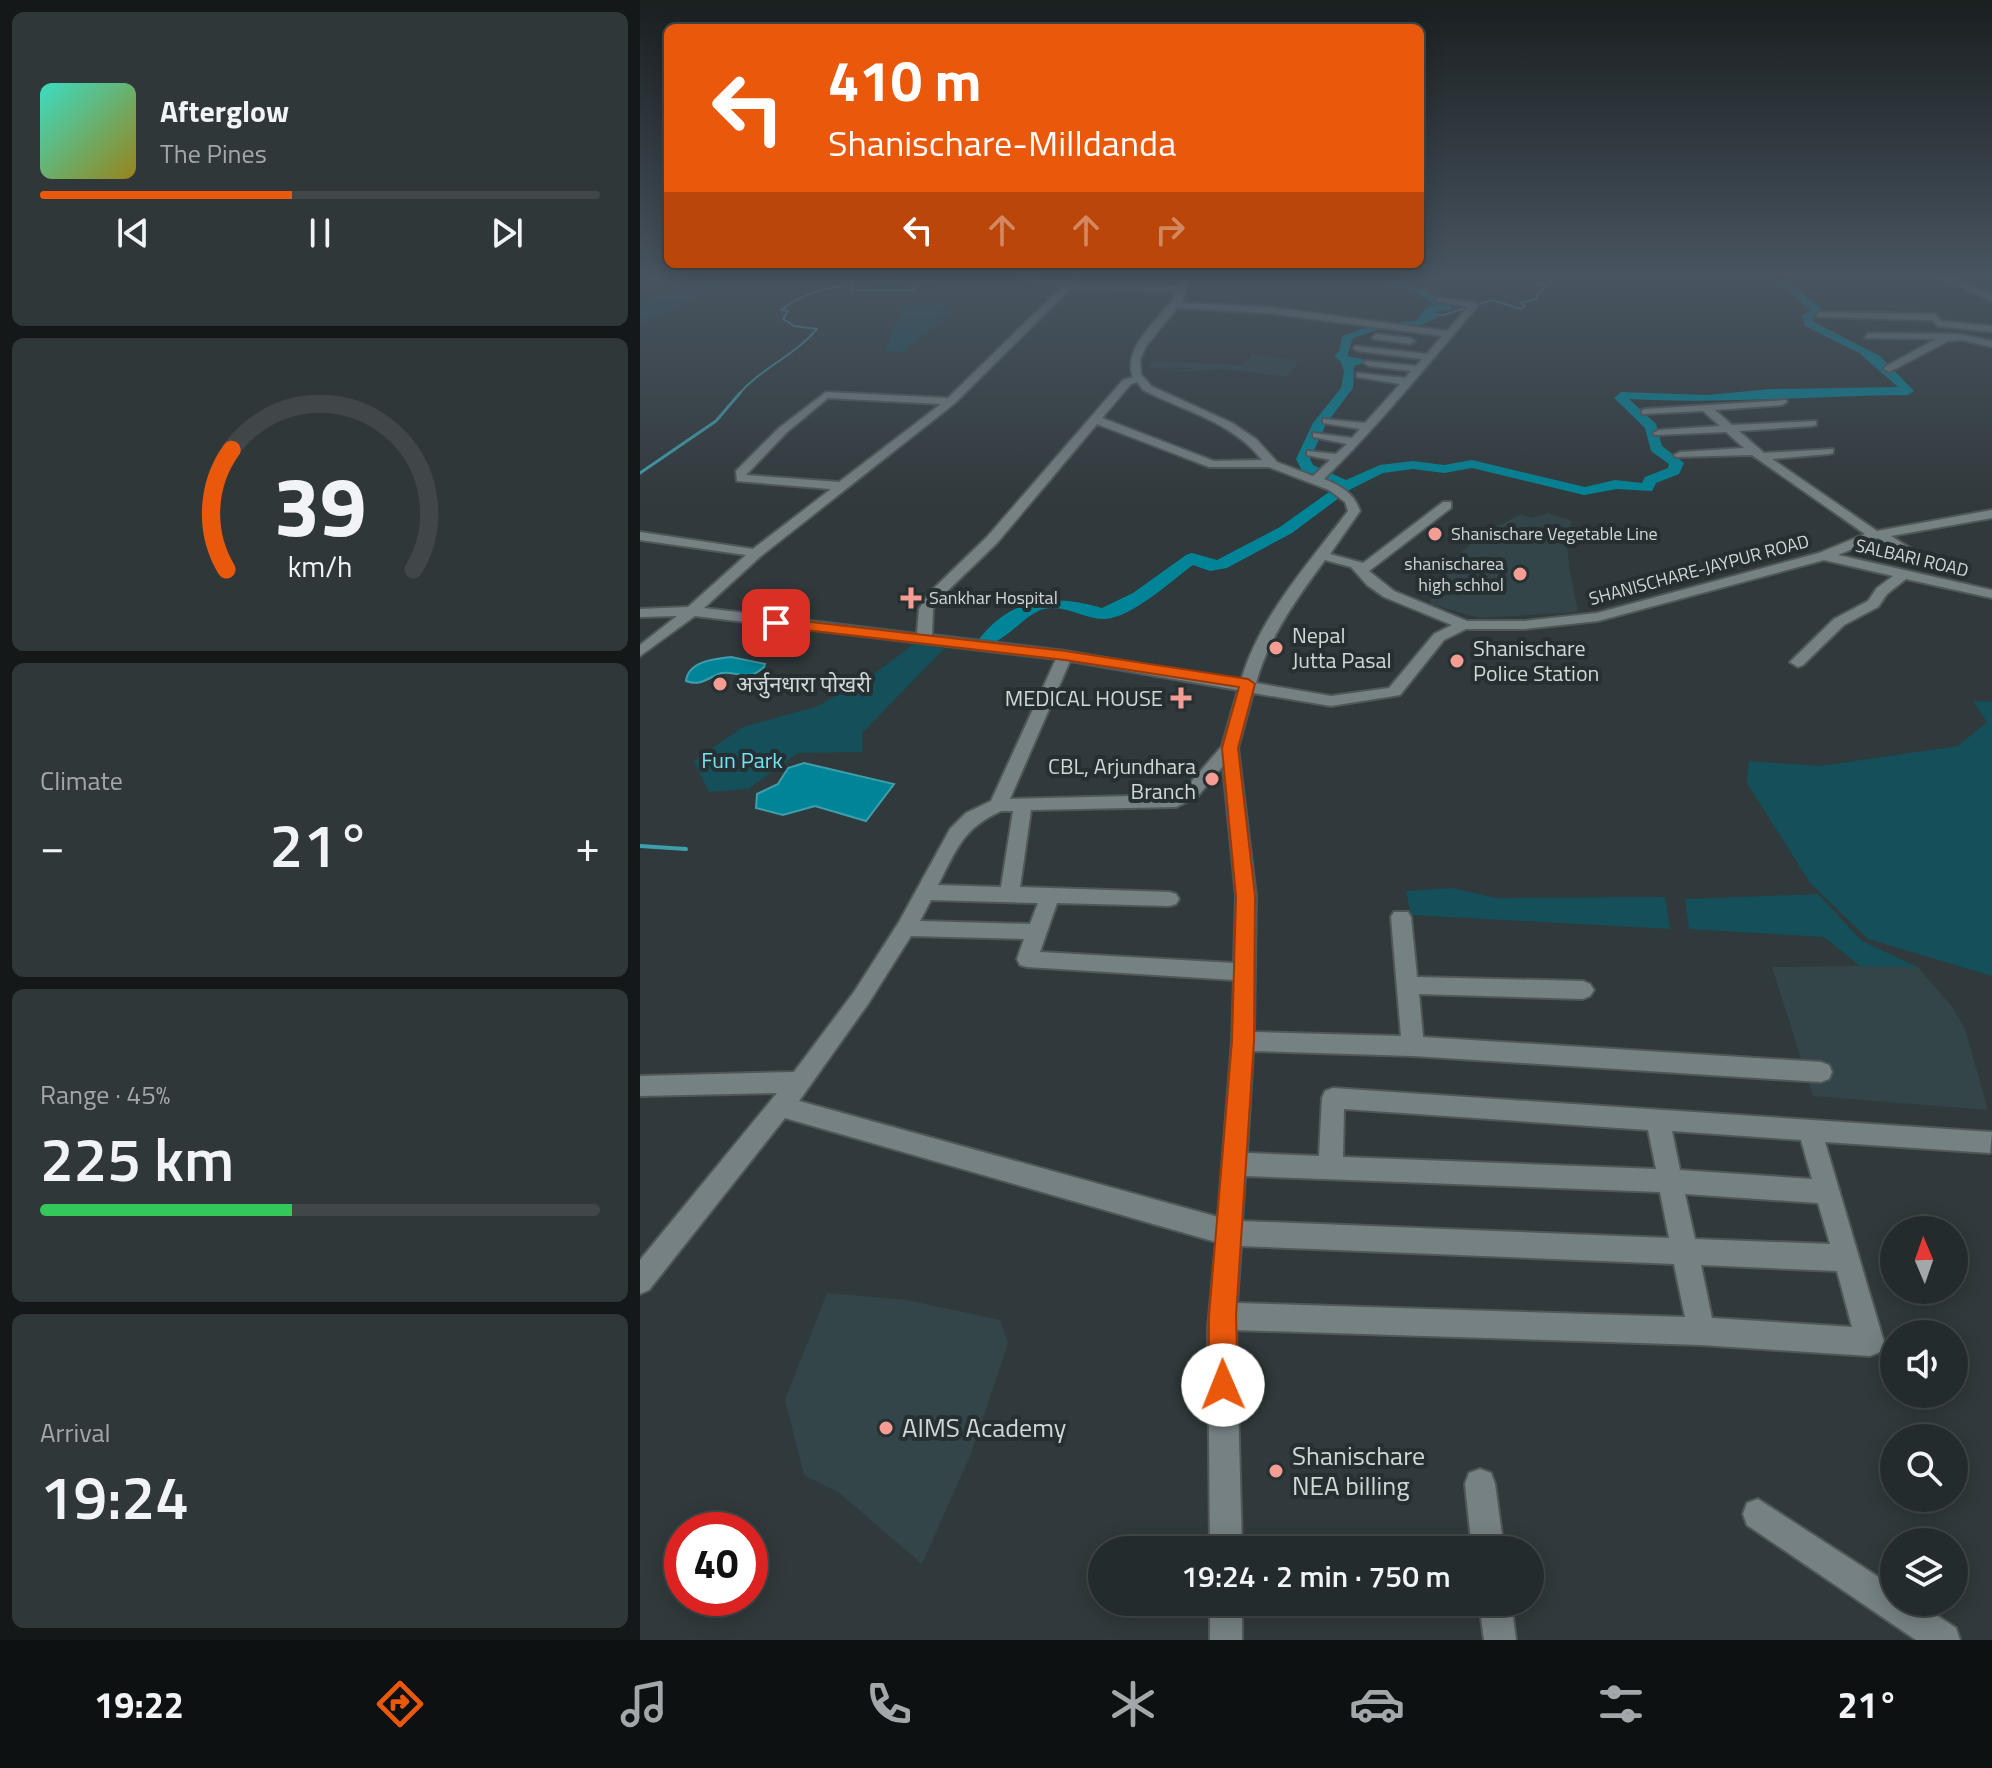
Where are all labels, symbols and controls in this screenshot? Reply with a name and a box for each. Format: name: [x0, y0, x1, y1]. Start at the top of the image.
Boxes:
text: 410 m: [828, 38, 981, 123]
icon: left: [696, 56, 800, 160]
text: Afterglow: [160, 88, 289, 134]
text: Shanischare-Milldanda: [828, 115, 1176, 170]
text: The Pines: [160, 134, 267, 173]
icon: left: [896, 208, 940, 252]
icon: ahead: [980, 208, 1024, 252]
icon: ahead: [1064, 208, 1108, 252]
icon: right: [1148, 208, 1192, 252]
icon: previous: [111, 211, 155, 255]
icon: pause: [298, 211, 342, 255]
icon: next: [485, 211, 529, 255]
text: 39: [273, 442, 367, 568]
place label: Shanischare Vegetable Line: [1451, 520, 1658, 547]
marker: Shanischare Vegetable Line: [1426, 525, 1444, 543]
street label: SHANISCHARE-JAYPUR ROAD: [1586, 527, 1812, 612]
street label: SALBARI ROAD: [1853, 531, 1971, 584]
text: km/h: [288, 546, 352, 589]
place label: shanischarea high schhol: [1404, 550, 1504, 598]
marker: shanischarea high schhol: [1511, 565, 1529, 583]
place label: Sankhar Hospital: [929, 584, 1058, 611]
marker: Sankhar Hospital: [900, 587, 922, 609]
pin: [742, 589, 810, 657]
icon: arrive: [754, 601, 798, 645]
place label: Nepal Jutta Pasal: [1292, 618, 1392, 677]
place label: Shanischare Police Station: [1473, 631, 1599, 690]
marker: Nepal Jutta Pasal: [1267, 639, 1285, 657]
marker: Shanischare Police Station: [1448, 652, 1466, 670]
place label: अर्जुनधारा पोखरी: [736, 667, 871, 701]
marker: अर्जुनधारा पोखरी: [711, 675, 729, 693]
place label: MEDICAL HOUSE: [1005, 681, 1163, 715]
marker: MEDICAL HOUSE: [1170, 687, 1192, 709]
park label: Fun Park: [701, 743, 783, 777]
place label: CBL, Arjundhara Branch: [1048, 749, 1196, 808]
text: Climate: [40, 761, 123, 800]
marker: CBL, Arjundhara Branch: [1203, 770, 1221, 788]
text: 21°: [270, 799, 370, 890]
text: −: [40, 812, 65, 879]
text: +: [575, 812, 600, 879]
text: Range · 45%: [40, 1075, 170, 1114]
text: 225 km: [40, 1113, 234, 1204]
north arrow: [1880, 1216, 1968, 1304]
map controls: [1880, 1216, 1968, 1616]
button: sound: [1880, 1320, 1968, 1408]
position arrow: [1181, 1343, 1265, 1427]
place label: AIMS Academy: [902, 1408, 1066, 1447]
text: Arrival: [40, 1413, 111, 1452]
marker: AIMS Academy: [877, 1419, 895, 1437]
button: search: [1880, 1424, 1968, 1512]
place label: Shanischare NEA billing: [1292, 1436, 1425, 1505]
text: 19:24: [40, 1451, 189, 1542]
marker: Shanischare NEA billing: [1267, 1462, 1285, 1480]
speed limit sign: 40: [664, 1512, 768, 1616]
button: layers: [1880, 1528, 1968, 1616]
text: 19:24 · 2 min · 750 m: [1181, 1553, 1451, 1599]
icon: directions: [372, 1676, 428, 1732]
icon: music: [616, 1676, 672, 1732]
icon: phone: [861, 1676, 917, 1732]
icon: climate: [1105, 1676, 1161, 1732]
icon: car: [1349, 1676, 1405, 1732]
icon: filters: [1593, 1676, 1649, 1732]
text: 19:22: [94, 1677, 184, 1732]
text: 21°: [1837, 1677, 1898, 1732]

